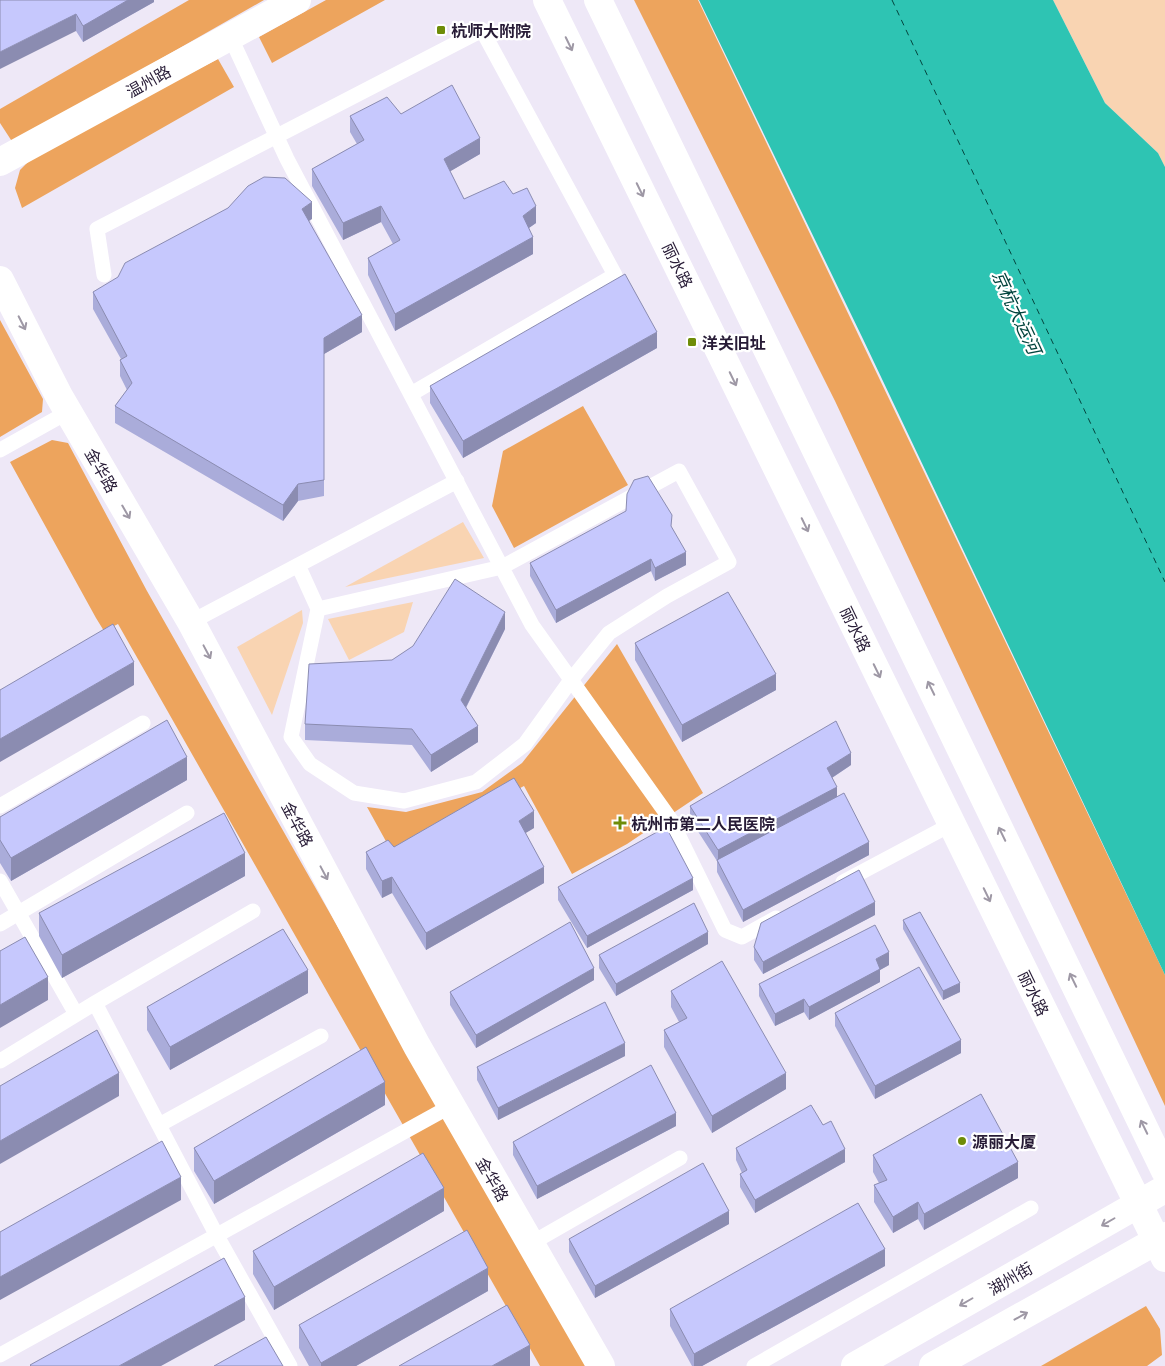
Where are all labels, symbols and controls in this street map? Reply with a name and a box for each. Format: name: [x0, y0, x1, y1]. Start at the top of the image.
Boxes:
place label: 杭师大附院: [451, 21, 531, 40]
marker: 杭师大附院: [435, 24, 447, 36]
one-way arrow: [565, 36, 574, 51]
street label: 温州路: [122, 61, 174, 101]
one-way arrow: [636, 182, 646, 197]
street label: 丽水路: [659, 239, 697, 291]
water label: 京杭大运河: [988, 267, 1047, 360]
one-way arrow: [17, 316, 27, 331]
place label: 洋关旧址: [702, 333, 766, 352]
marker: 洋关旧址: [686, 336, 698, 348]
one-way arrow: [729, 371, 739, 386]
street label: 金华路: [82, 444, 122, 496]
one-way arrow: [121, 504, 131, 518]
one-way arrow: [801, 517, 810, 532]
street label: 丽水路: [837, 603, 875, 655]
one-way arrow: [202, 645, 212, 660]
one-way arrow: [872, 663, 882, 678]
one-way arrow: [926, 681, 935, 696]
street label: 金华路: [278, 798, 318, 850]
place label: 杭州市第二人民医院: [631, 814, 775, 833]
marker: 杭州市第二人民医院: [613, 816, 627, 830]
one-way arrow: [997, 827, 1006, 842]
one-way arrow: [320, 865, 329, 880]
one-way arrow: [982, 888, 992, 903]
street label: 丽水路: [1015, 967, 1053, 1019]
one-way arrow: [1068, 973, 1078, 988]
one-way arrow: [1139, 1120, 1148, 1135]
place label: 源丽大厦: [972, 1132, 1036, 1151]
marker: 源丽大厦: [956, 1135, 968, 1147]
street label: 金华路: [473, 1153, 513, 1205]
one-way arrow: [1100, 1217, 1115, 1227]
street label: 湖州街: [984, 1258, 1036, 1298]
one-way arrow: [960, 1298, 974, 1308]
one-way arrow: [1014, 1311, 1028, 1321]

